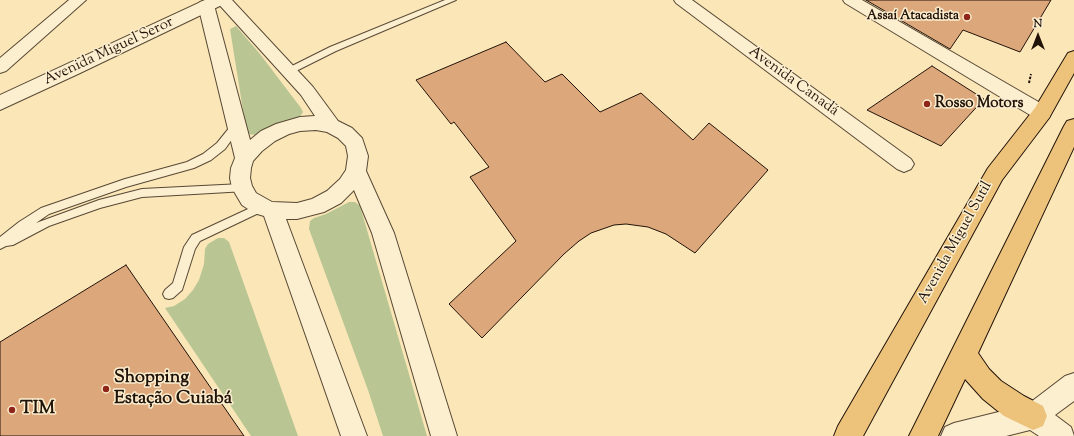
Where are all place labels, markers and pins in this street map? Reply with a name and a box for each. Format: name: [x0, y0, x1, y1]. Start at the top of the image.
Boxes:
place label: Assaí Atacadista: [867, 9, 959, 25]
marker: Assaí Atacadista: [962, 12, 972, 22]
place label: Rosso Motors: [935, 95, 1023, 113]
marker: Rosso Motors: [922, 99, 932, 109]
place label: Shopping Estação Cuiabá: [114, 368, 232, 410]
marker: Shopping Estação Cuiabá: [101, 384, 111, 394]
place label: TIM: [20, 399, 55, 421]
marker: TIM: [7, 405, 17, 415]

